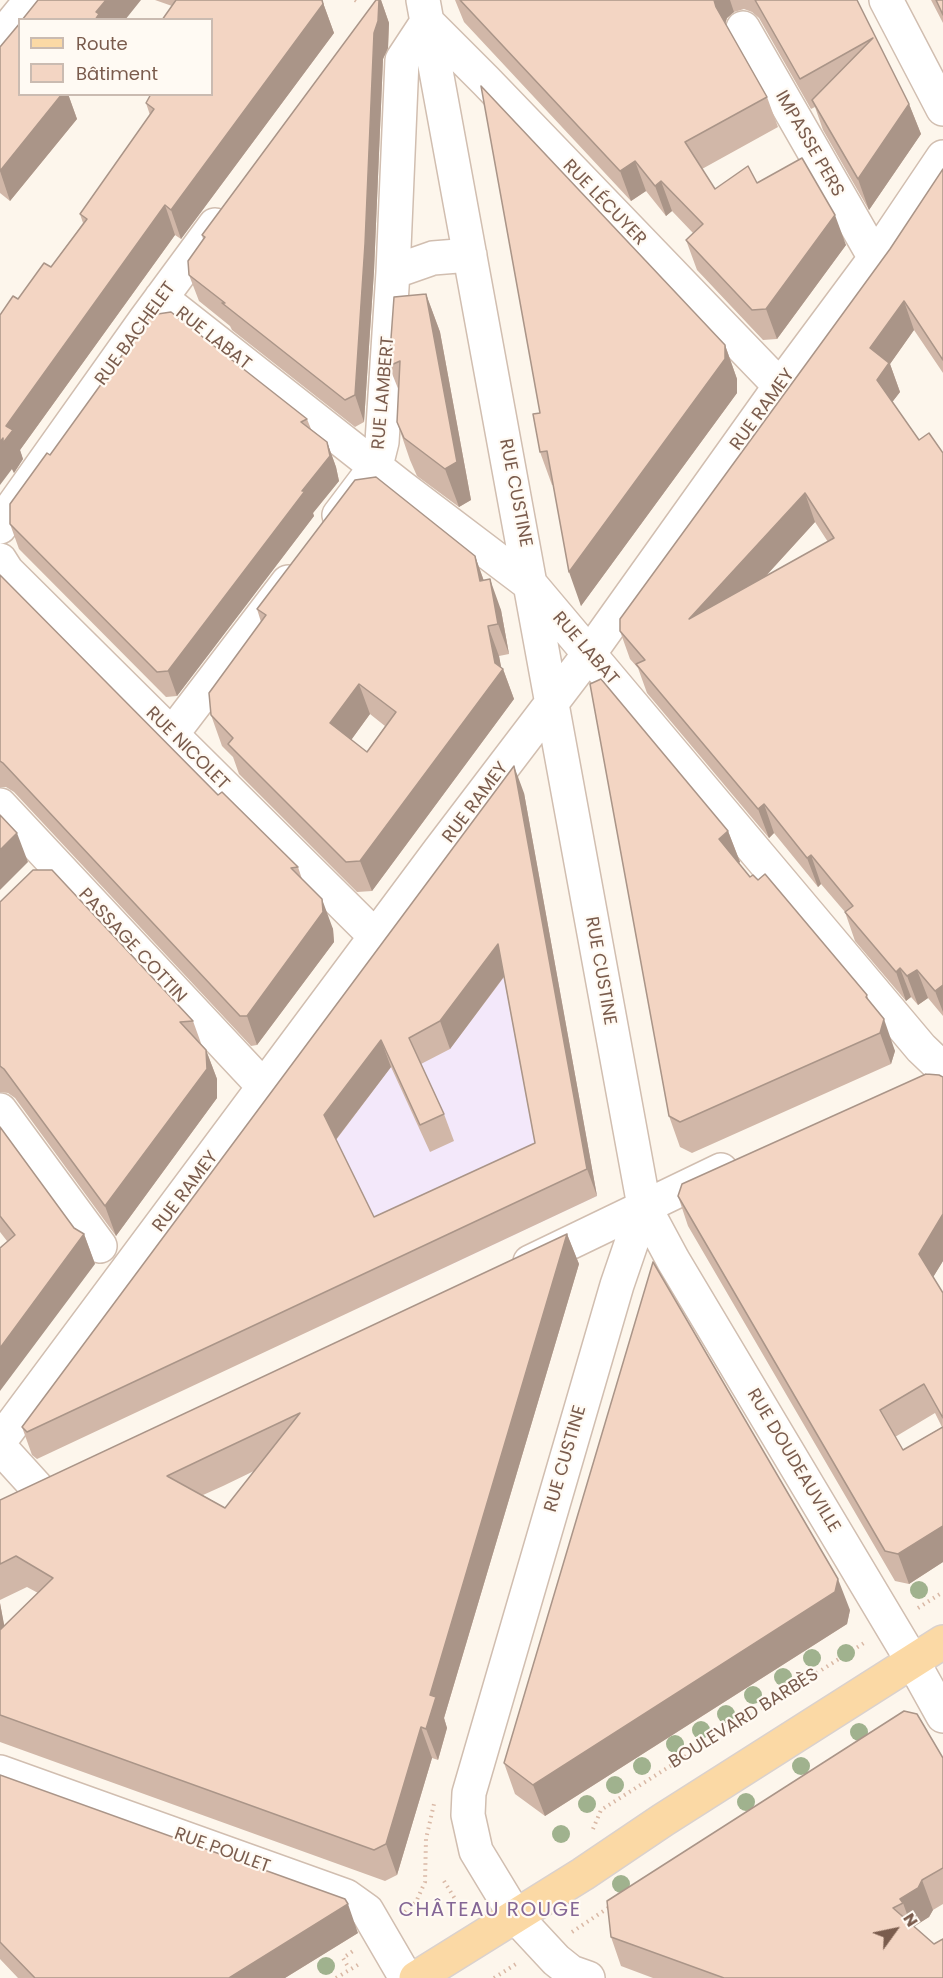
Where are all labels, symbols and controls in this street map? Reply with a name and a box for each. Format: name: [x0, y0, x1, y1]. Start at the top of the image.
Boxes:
legend: [18, 18, 213, 96]
text: Route: [76, 31, 128, 56]
text: Bâtiment: [76, 61, 158, 86]
street label: IMPASSE PERS: [770, 87, 848, 201]
street label: RUE LÉCUYER: [558, 156, 650, 250]
street label: RUE BACHELET: [91, 278, 181, 390]
street label: RUE LABAT: [171, 303, 255, 375]
street label: RUE LAMBERT: [368, 336, 400, 450]
street label: RUE RAMEY: [726, 365, 800, 455]
street label: RUE CUSTINE: [494, 437, 536, 549]
street label: RUE LABAT: [547, 608, 623, 690]
street label: RUE NICOLET: [141, 703, 233, 795]
street label: RUE RAMEY: [439, 758, 513, 848]
street label: PASSAGE COTTIN: [73, 884, 191, 1008]
street label: RUE CUSTINE: [580, 915, 620, 1027]
street label: RUE RAMEY: [149, 1147, 223, 1237]
street label: RUE DOUDEAUVILLE: [742, 1385, 844, 1537]
street label: RUE CUSTINE: [540, 1403, 592, 1515]
street label: BOULEVARD BARBÈS: [665, 1664, 823, 1774]
street label: RUE POULET: [171, 1824, 273, 1878]
district label: CHÂTEAU ROUGE: [399, 1899, 581, 1923]
north arrow: [865, 1900, 925, 1960]
text: N: [898, 1909, 923, 1931]

